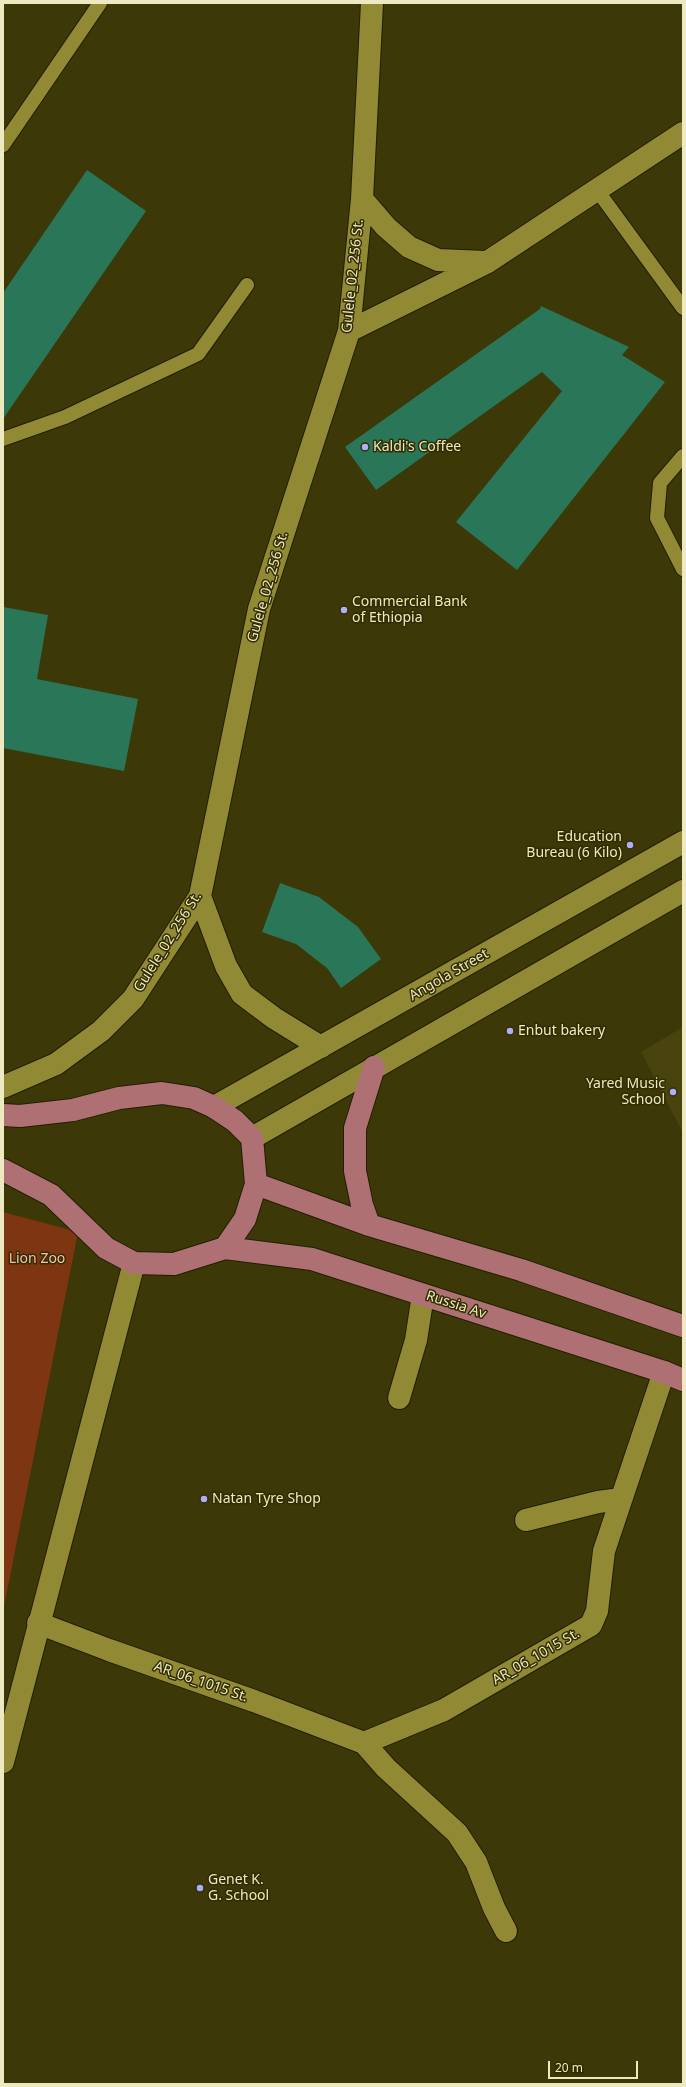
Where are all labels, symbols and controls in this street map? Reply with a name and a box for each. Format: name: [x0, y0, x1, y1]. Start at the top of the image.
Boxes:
street label: Gulele_02_256 St.: [339, 218, 367, 334]
place label: Kaldi's Coffee: [373, 439, 461, 455]
marker: Kaldi's Coffee: [360, 442, 370, 452]
street label: Gulele_02_256 St.: [244, 530, 292, 644]
place label: Commercial Bank of Ethiopia: [352, 594, 467, 626]
marker: Commercial Bank of Ethiopia: [339, 605, 349, 615]
place label: Education Bureau (6 Kilo): [526, 829, 622, 862]
marker: Education Bureau (6 Kilo): [625, 840, 635, 850]
street label: Gulele_02_256 St.: [131, 889, 205, 995]
street label: Angola Street: [406, 946, 492, 1004]
place label: Enbut bakery: [518, 1023, 605, 1039]
marker: Enbut bakery: [505, 1026, 515, 1036]
place label: Yared Music School: [586, 1076, 665, 1108]
marker: Yared Music School: [668, 1087, 678, 1097]
park label: Lion Zoo: [9, 1251, 65, 1267]
street label: Russia Av: [424, 1287, 488, 1323]
place label: Natan Tyre Shop: [212, 1491, 321, 1507]
marker: Natan Tyre Shop: [199, 1494, 209, 1504]
street label: AR_06_1015 St.: [489, 1625, 583, 1689]
street label: AR_06_1015 St.: [152, 1658, 250, 1706]
place label: Genet K. G. School: [208, 1872, 269, 1904]
marker: Genet K. G. School: [195, 1883, 205, 1893]
scale bar: [550, 2053, 640, 2079]
text: 20 m: [555, 2059, 583, 2076]

